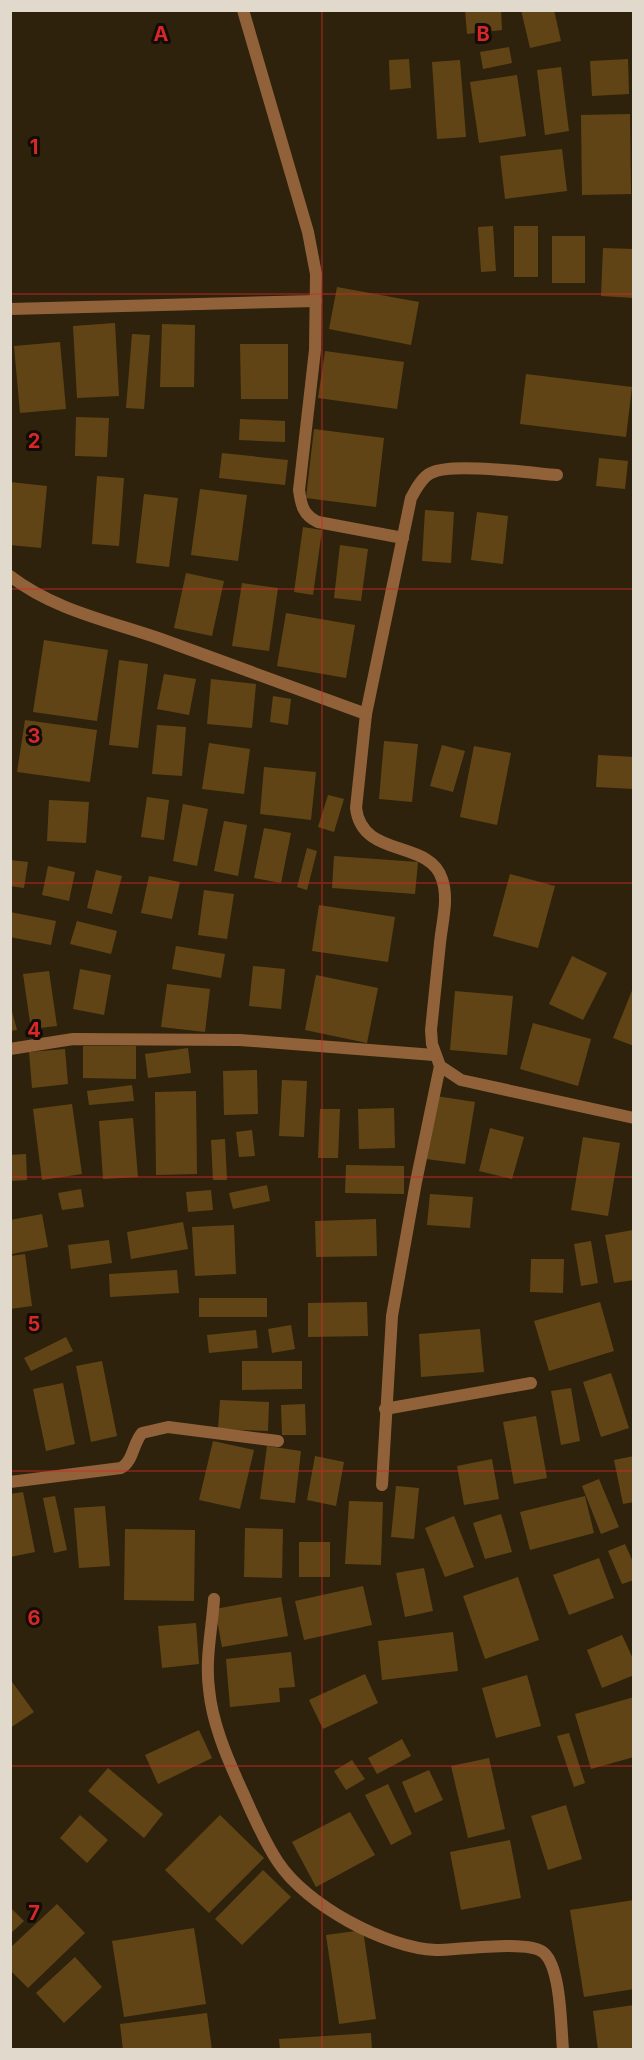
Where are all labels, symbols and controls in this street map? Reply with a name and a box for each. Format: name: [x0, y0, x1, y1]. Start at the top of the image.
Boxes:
text: A: [154, 22, 169, 46]
text: B: [476, 22, 490, 46]
text: 1: [30, 135, 38, 159]
text: 2: [28, 429, 40, 453]
text: 3: [28, 724, 40, 748]
text: 4: [27, 1018, 41, 1042]
text: 5: [28, 1312, 40, 1336]
text: 6: [28, 1606, 41, 1630]
text: 7: [28, 1901, 40, 1925]

